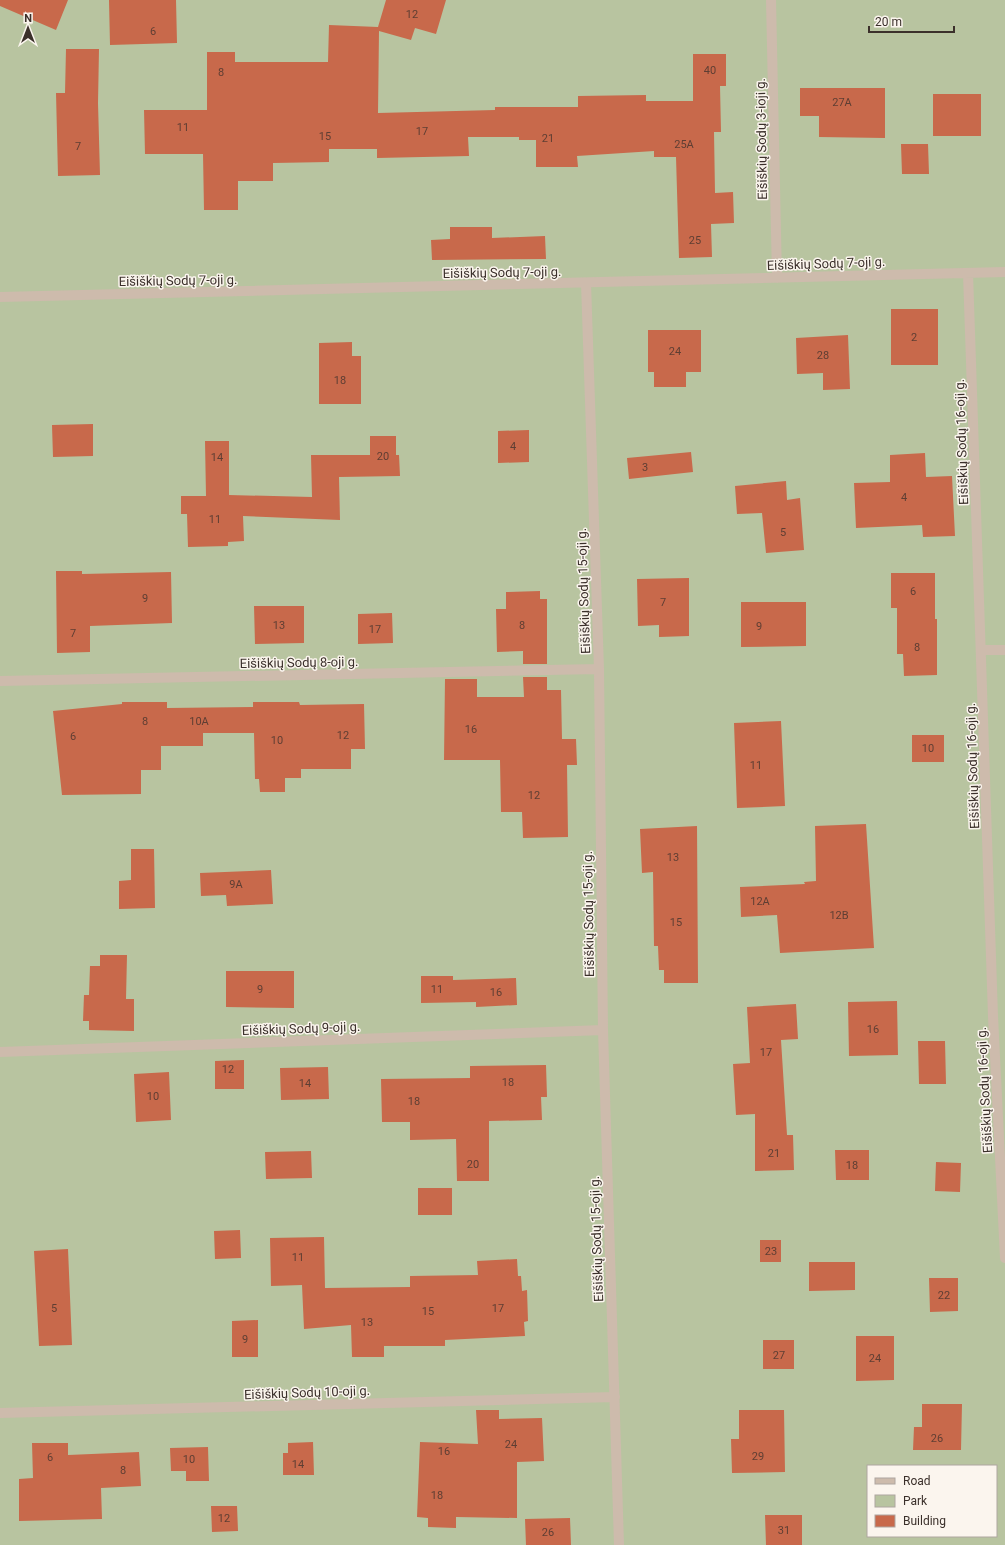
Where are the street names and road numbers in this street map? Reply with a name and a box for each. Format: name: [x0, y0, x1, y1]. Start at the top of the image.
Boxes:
street label: Eišiškių Sodų 3-ioji g.: [753, 78, 770, 200]
street label: Eišiškių Sodų 7-oji g.: [766, 254, 886, 273]
street label: Eišiškių Sodų 7-oji g.: [443, 264, 561, 281]
street label: Eišiškių Sodų 7-oji g.: [119, 272, 237, 289]
street label: Eišiškių Sodų 16-oji g.: [952, 379, 971, 505]
street label: Eišiškių Sodų 15-oji g.: [574, 528, 593, 654]
street label: Eišiškių Sodų 8-oji g.: [240, 654, 358, 671]
street label: Eišiškių Sodų 16-oji g.: [963, 703, 982, 829]
street label: Eišiškių Sodų 15-oji g.: [580, 851, 597, 977]
street label: Eišiškių Sodų 9-oji g.: [241, 1019, 361, 1038]
street label: Eišiškių Sodų 16-oji g.: [974, 1027, 995, 1153]
street label: Eišiškių Sodų 15-oji g.: [587, 1176, 606, 1302]
street label: Eišiškių Sodų 10-oji g.: [244, 1383, 370, 1402]

